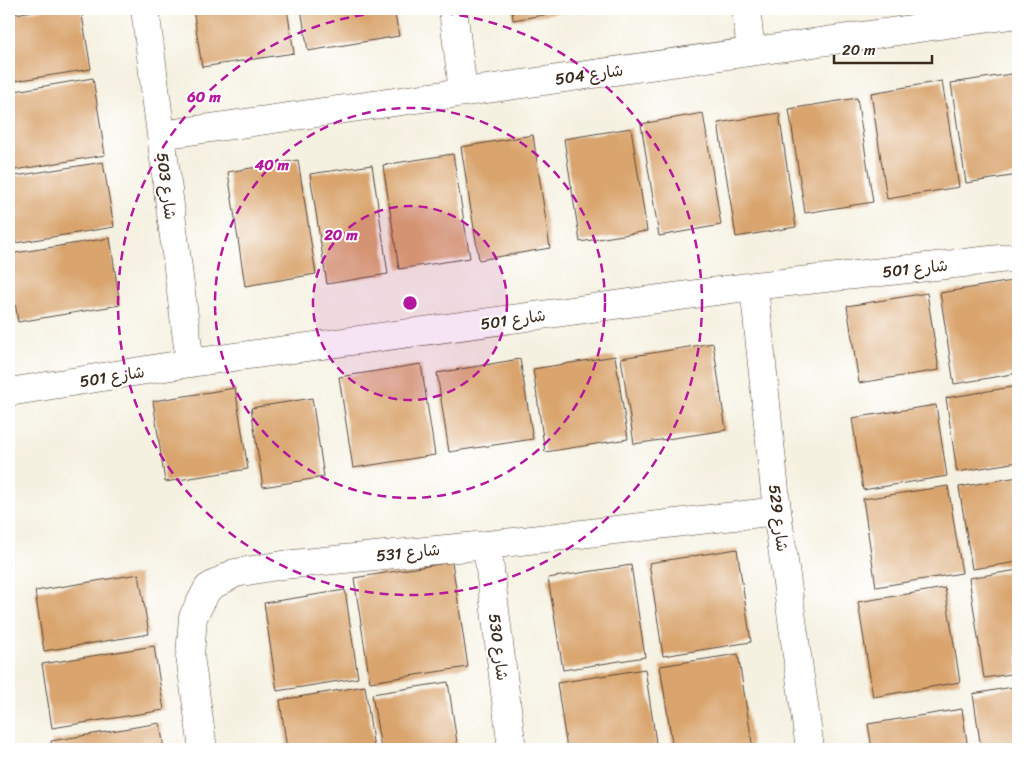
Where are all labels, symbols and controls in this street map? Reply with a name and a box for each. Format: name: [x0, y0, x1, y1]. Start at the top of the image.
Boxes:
scale bar: [834, 32, 932, 64]
text: 20 m: [842, 37, 876, 63]
street label: شارع 504: [553, 55, 625, 94]
text: 60 m: [186, 84, 221, 110]
street label: شارع 503: [148, 151, 185, 221]
text: 40 m: [254, 152, 290, 178]
text: 20 m: [323, 222, 358, 248]
street label: شارع 501: [881, 251, 949, 286]
centre of rings: [401, 294, 419, 312]
street label: شارع 501: [479, 301, 548, 338]
street label: شارع 501: [77, 357, 147, 396]
street label: شارع 529: [760, 483, 797, 553]
street label: شارع 531: [375, 535, 442, 570]
street label: شارع 530: [480, 612, 517, 682]

